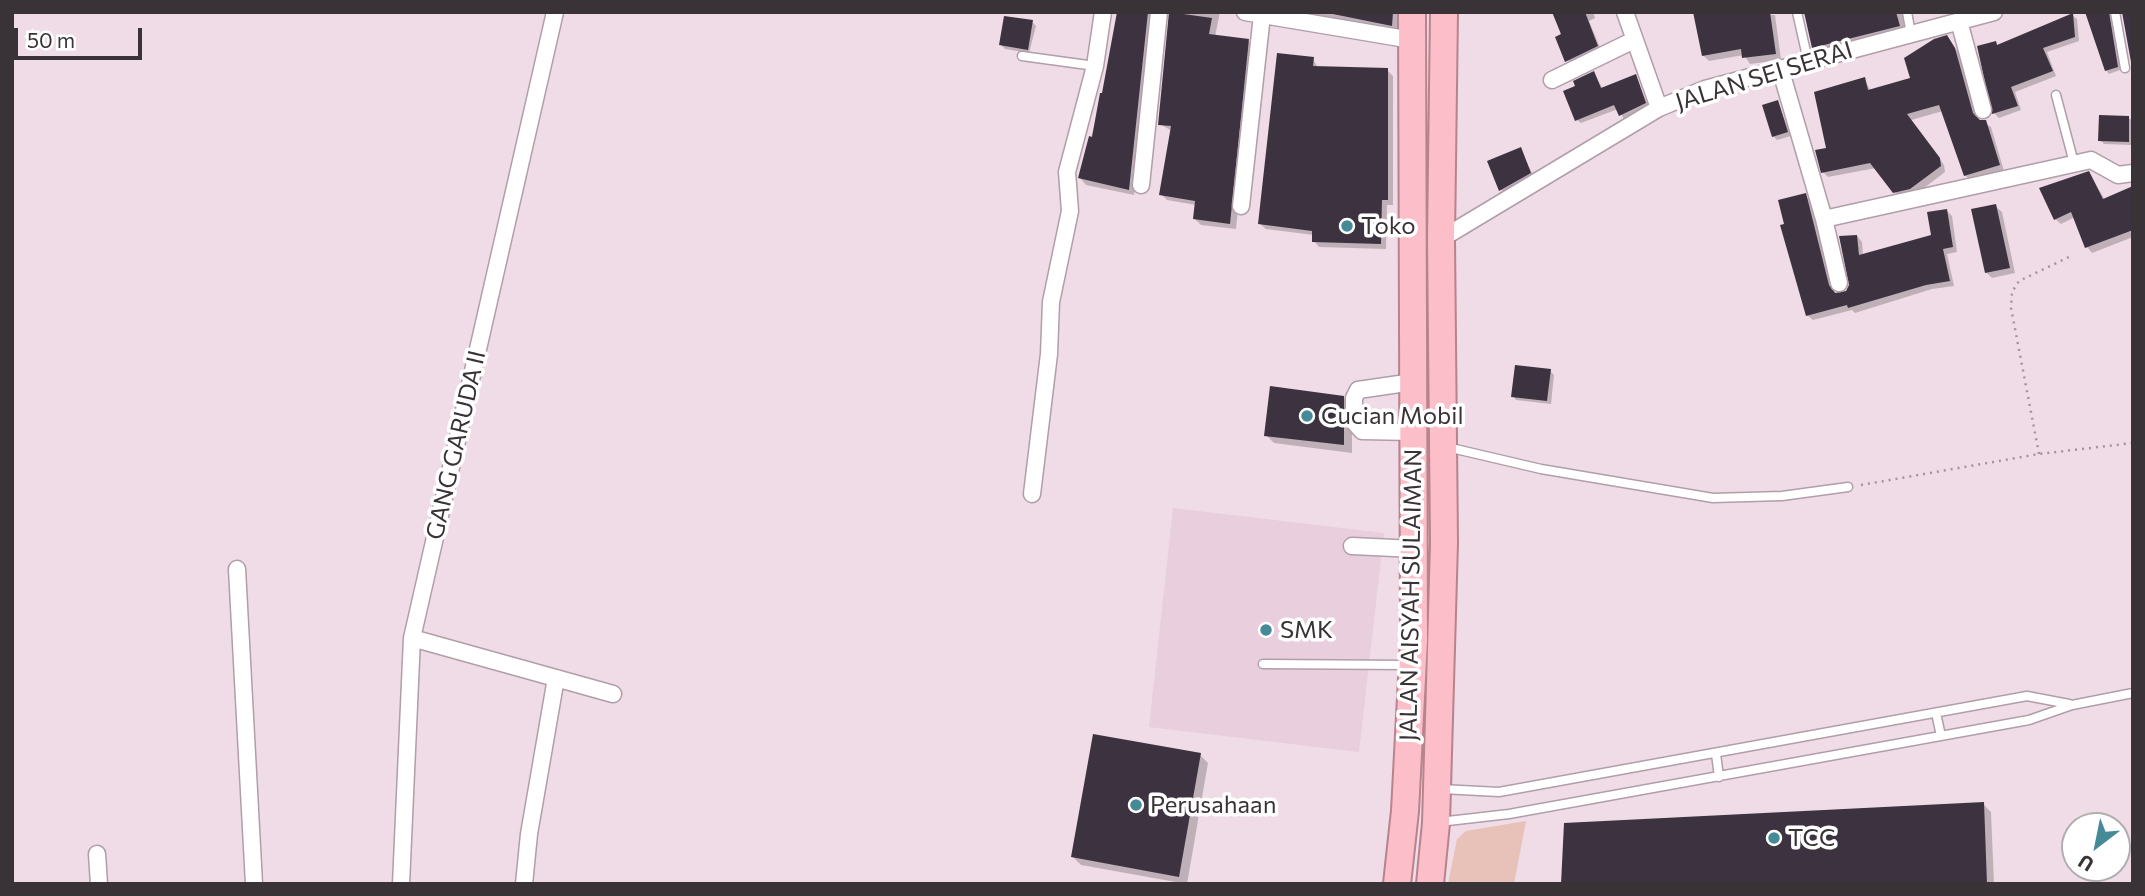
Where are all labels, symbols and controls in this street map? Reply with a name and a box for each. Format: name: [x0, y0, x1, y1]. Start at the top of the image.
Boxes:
scale bar: [18, 14, 145, 58]
text: 50 m: [27, 27, 75, 52]
street label: JALAN SEI SERAI: [1672, 35, 1856, 117]
place label: Toko: [1361, 212, 1416, 240]
marker: Toko: [1339, 218, 1355, 234]
street label: GANG GARUDA II: [420, 348, 492, 542]
place label: Cucian Mobil: [1321, 402, 1463, 430]
marker: Cucian Mobil: [1299, 408, 1315, 424]
street label: JALAN AISYAH SULAIMAN: [1394, 449, 1428, 741]
place label: SMK: [1280, 616, 1333, 644]
marker: SMK: [1258, 622, 1274, 638]
place label: Perusahaan: [1150, 791, 1276, 819]
marker: Perusahaan: [1128, 797, 1144, 813]
north arrow: [2061, 812, 2131, 882]
place label: TCC: [1788, 824, 1836, 852]
marker: TCC: [1766, 830, 1782, 846]
text: U: [2074, 850, 2098, 877]

